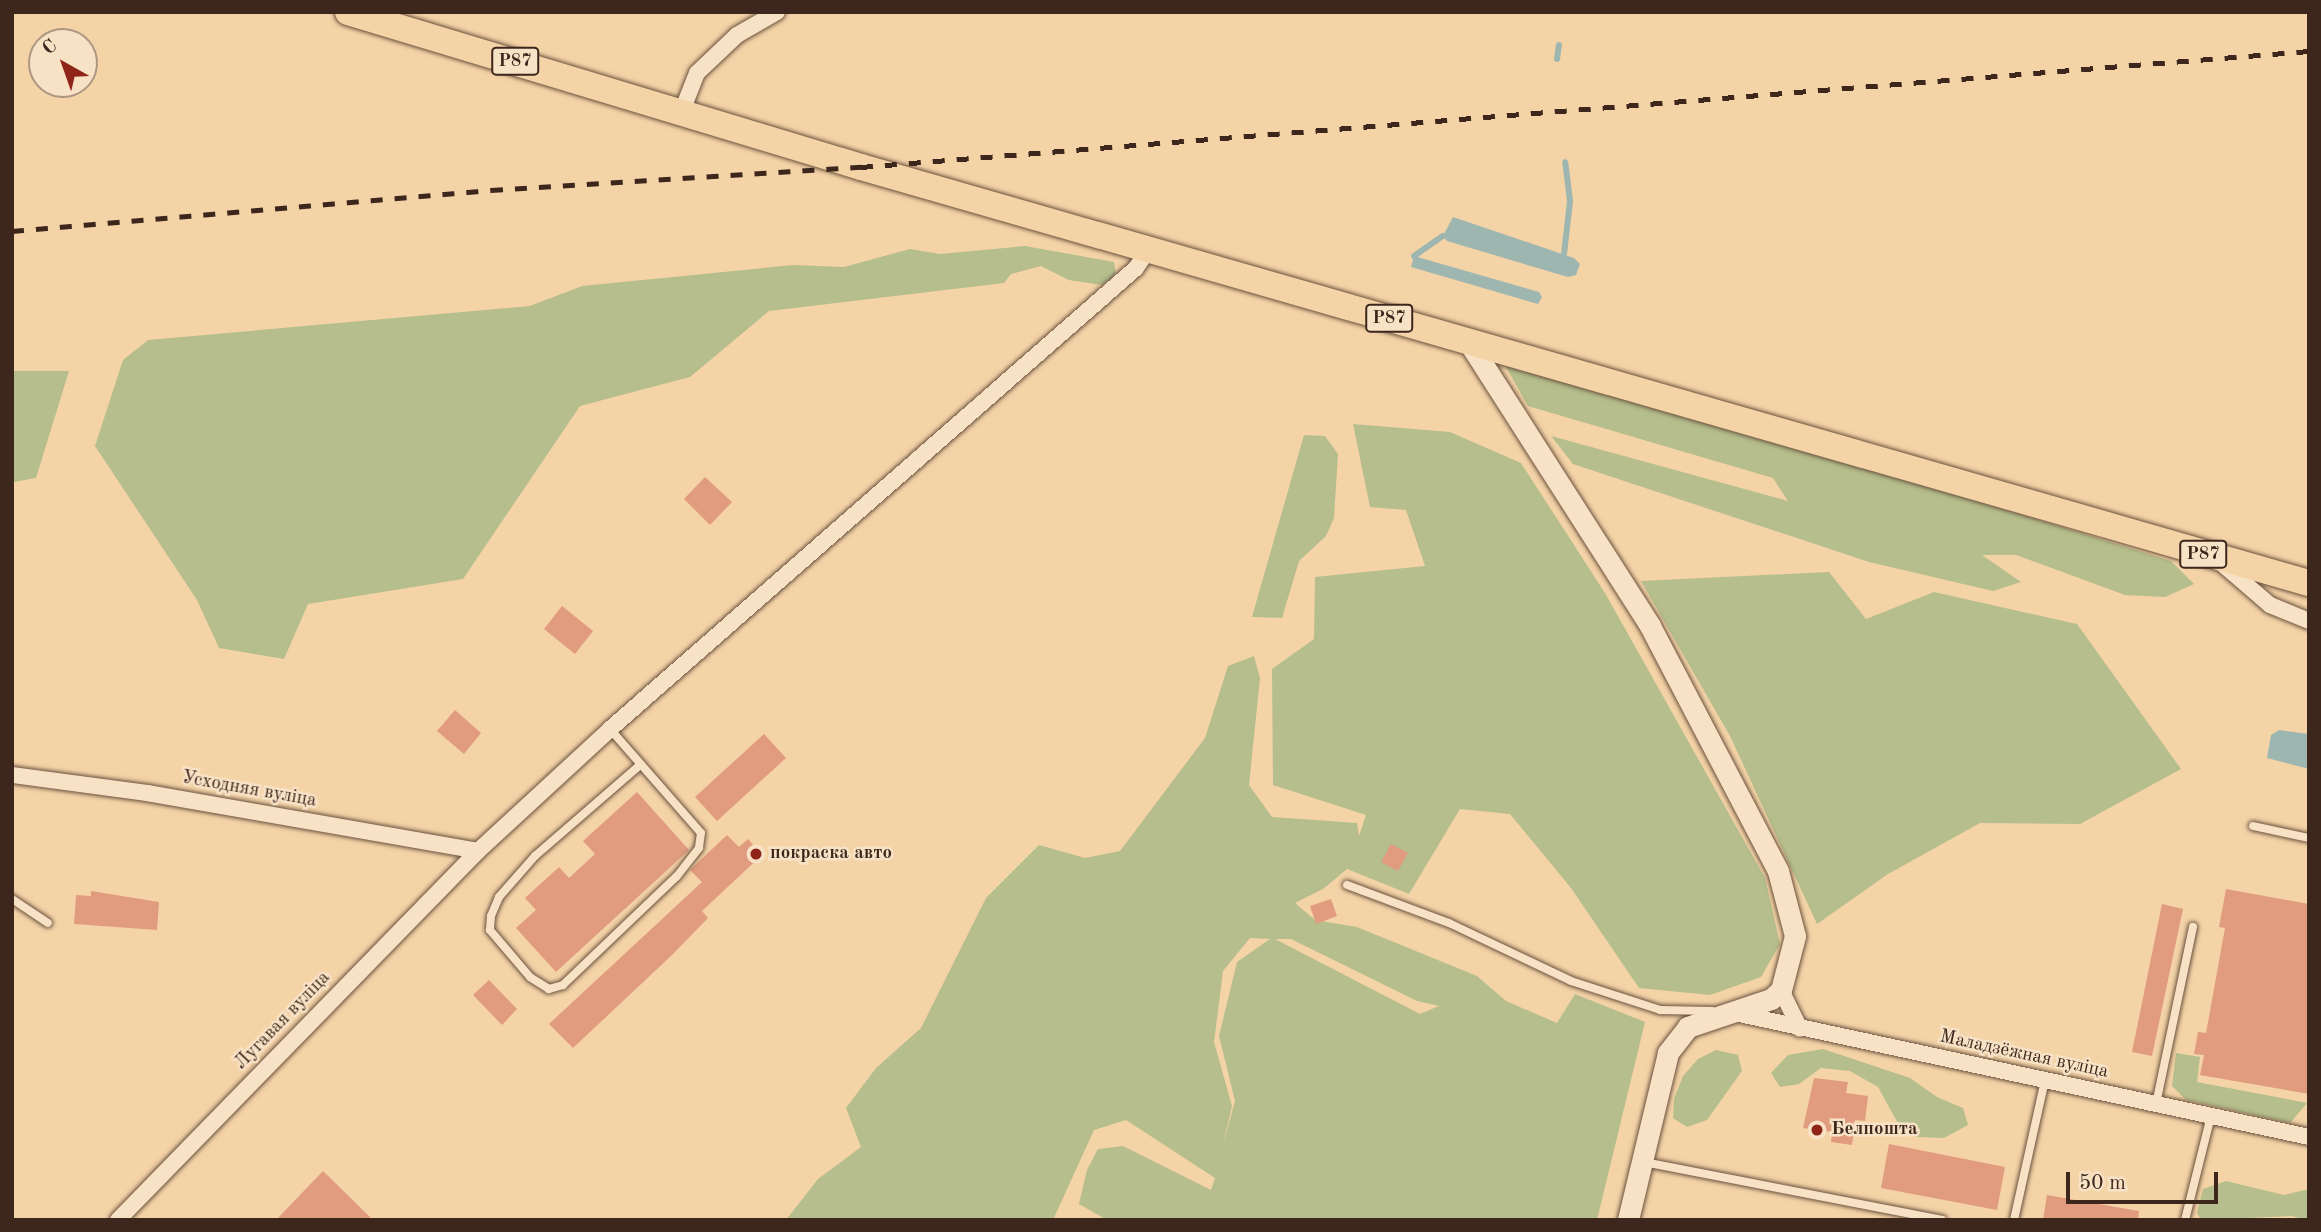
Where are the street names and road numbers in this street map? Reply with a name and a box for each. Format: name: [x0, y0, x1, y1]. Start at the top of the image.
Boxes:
road number: Р87: [490, 46, 540, 76]
road number: Р87: [1364, 304, 1414, 332]
road number: Р87: [2178, 540, 2228, 568]
street label: Усходняя вуліца: [180, 767, 318, 813]
street label: Лугавая вуліца: [230, 967, 336, 1075]
street label: Маладзёжная вуліца: [1938, 1026, 2110, 1084]

